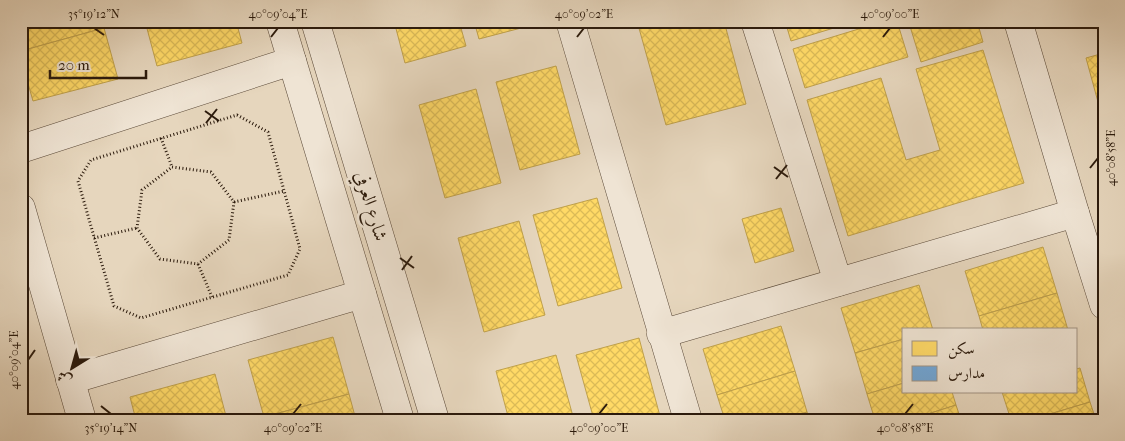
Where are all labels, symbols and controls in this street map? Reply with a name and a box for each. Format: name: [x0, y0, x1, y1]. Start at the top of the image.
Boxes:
text: 35°19'12"N: [68, 7, 120, 21]
text: 40°09'04"E: [248, 7, 308, 21]
text: 40°09'02"E: [555, 7, 613, 21]
text: 40°09'00"E: [861, 7, 919, 21]
scale bar: [50, 48, 146, 80]
text: 20 m: [58, 56, 90, 74]
text: 40°08'58"E: [1104, 130, 1118, 186]
street label: شارع العرفي: [346, 169, 392, 245]
legend: [902, 328, 1078, 394]
text: 40°09'04"E: [7, 330, 21, 390]
text: سكن: [948, 340, 975, 359]
north arrow: [48, 344, 98, 394]
text: مدارس: [948, 364, 985, 382]
text: ش: [54, 367, 75, 389]
text: 35°19'14"N: [85, 421, 137, 435]
text: 40°09'02"E: [264, 421, 322, 435]
text: 40°09'00"E: [570, 421, 628, 435]
text: 40°08'58"E: [877, 421, 933, 435]

